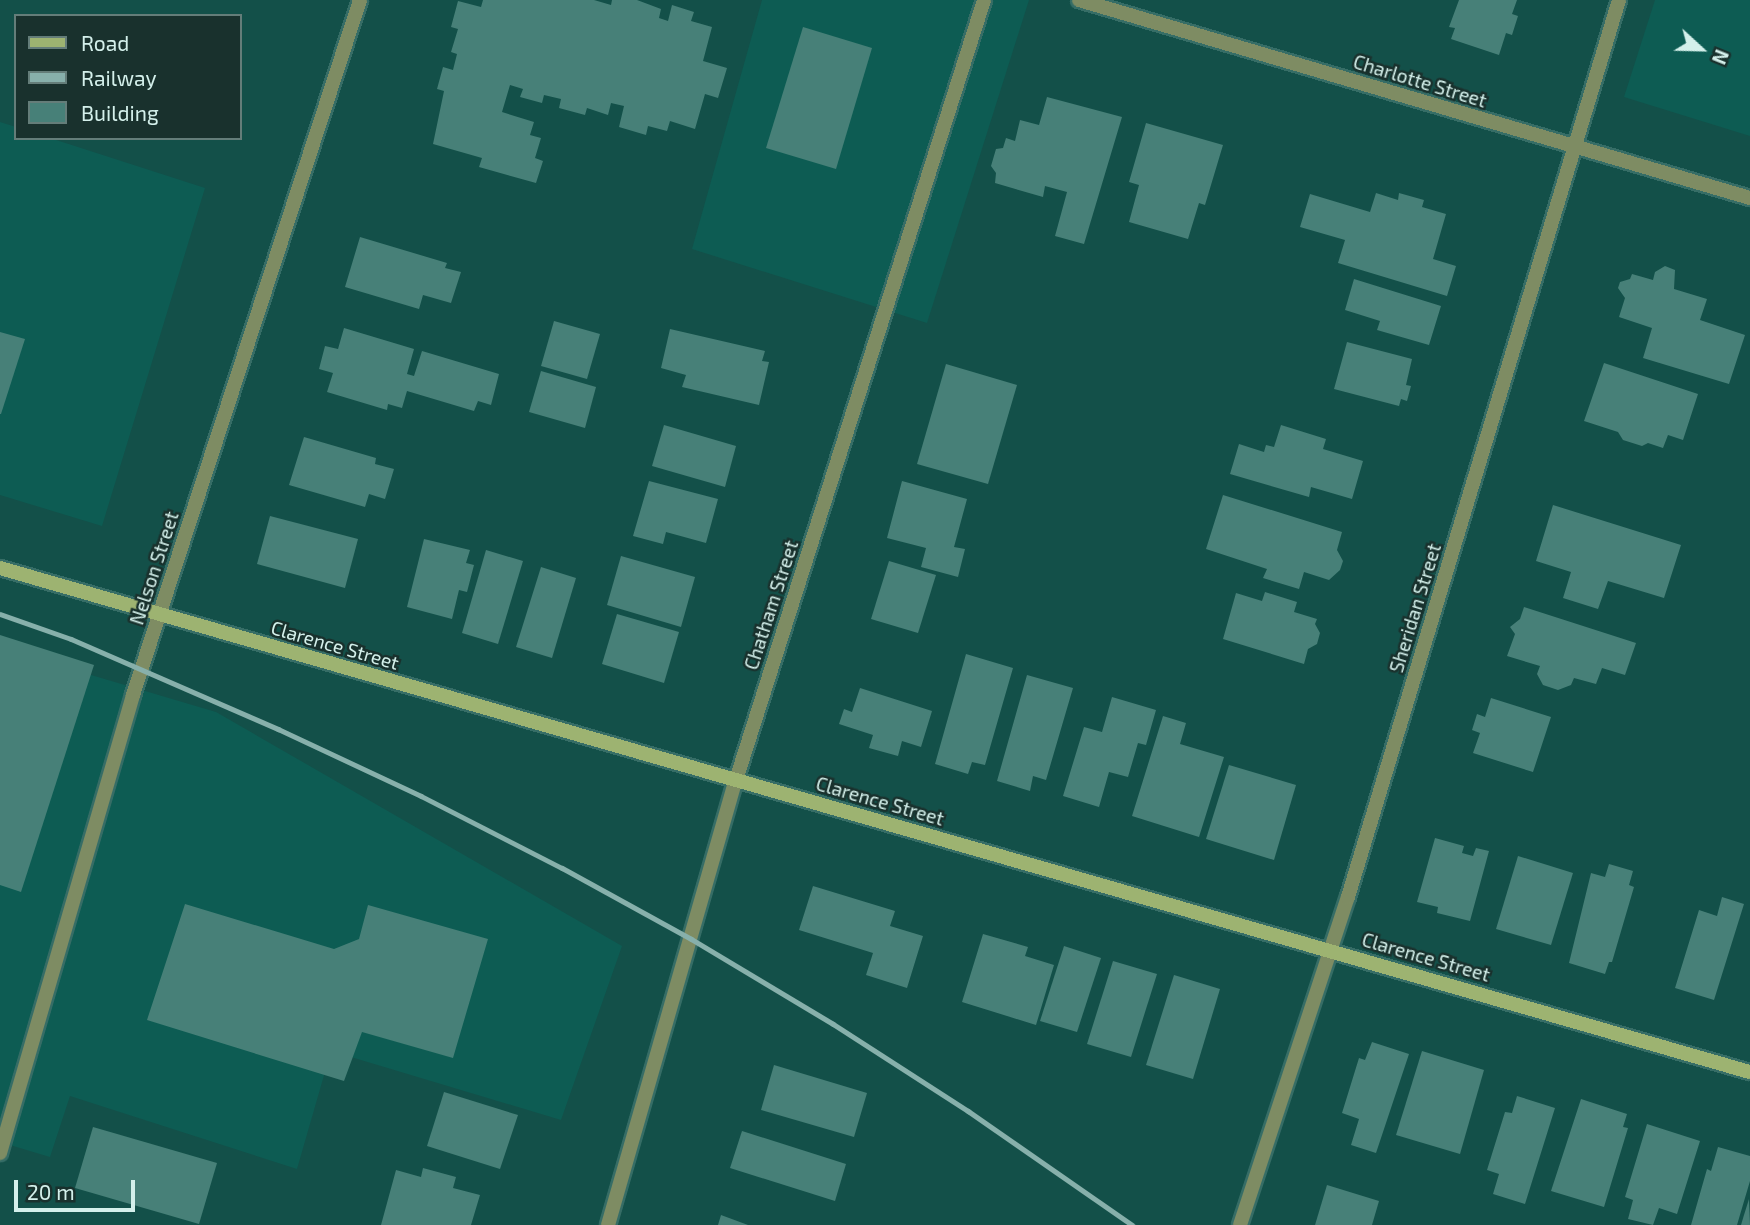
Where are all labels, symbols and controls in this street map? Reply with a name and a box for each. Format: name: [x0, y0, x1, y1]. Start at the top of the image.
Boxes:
legend: [14, 14, 242, 140]
north arrow: [1666, 14, 1736, 84]
text: Road: [81, 30, 129, 55]
text: N: [1708, 46, 1734, 68]
street label: Charlotte Street: [1351, 50, 1489, 112]
text: Railway: [81, 65, 157, 90]
text: Building: [81, 100, 159, 125]
street label: Nelson Street: [125, 508, 183, 628]
street label: Chatham Street: [739, 537, 803, 673]
street label: Sheridan Street: [1385, 541, 1445, 675]
street label: Clarence Street: [268, 616, 402, 674]
street label: Clarence Street: [813, 772, 947, 830]
street label: Clarence Street: [1359, 928, 1493, 986]
scale bar: [18, 1166, 138, 1210]
text: 20 m: [27, 1179, 75, 1204]

